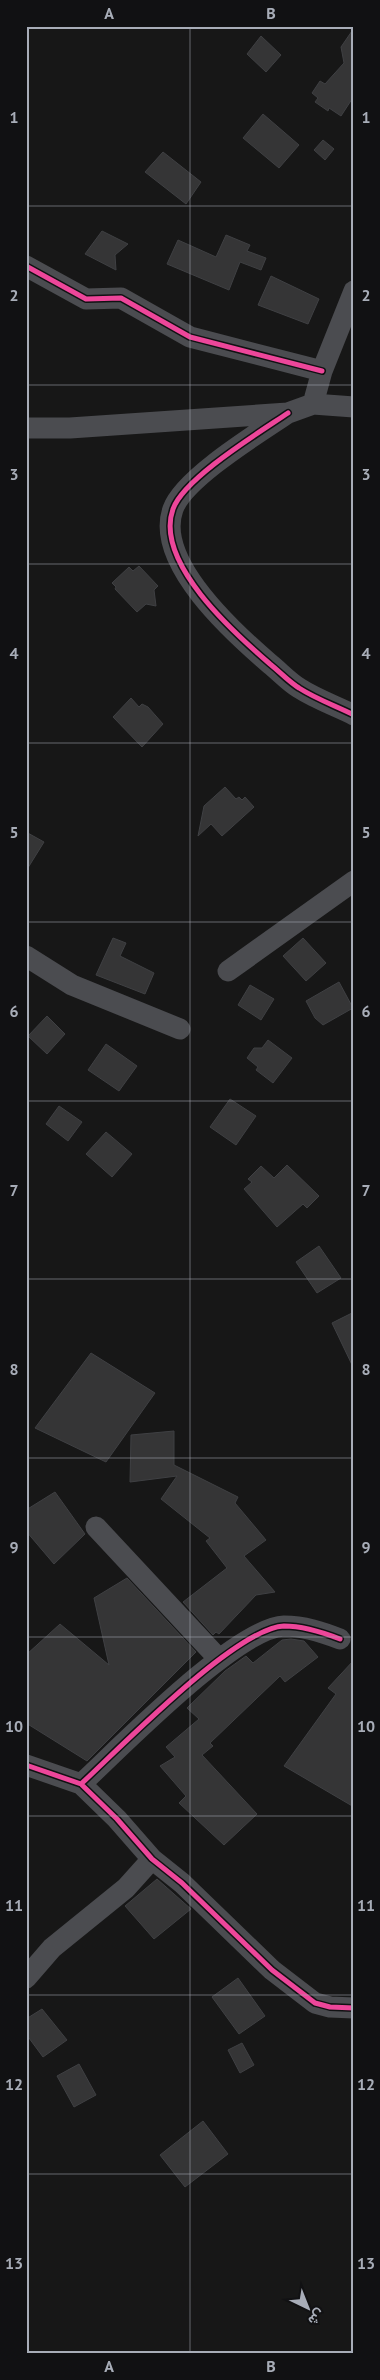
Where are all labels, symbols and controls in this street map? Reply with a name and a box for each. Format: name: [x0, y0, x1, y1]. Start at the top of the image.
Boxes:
text: A: [104, 3, 114, 23]
text: B: [266, 3, 276, 23]
text: 1: [9, 107, 19, 127]
text: 1: [361, 107, 371, 127]
text: 2: [9, 285, 19, 305]
text: 2: [361, 285, 371, 305]
text: 3: [9, 464, 19, 484]
text: 3: [361, 464, 371, 484]
text: 4: [9, 643, 19, 663]
text: 4: [361, 643, 371, 663]
text: 5: [9, 822, 19, 842]
text: 5: [361, 822, 371, 842]
text: 6: [9, 1001, 19, 1021]
text: 6: [361, 1001, 371, 1021]
text: 7: [9, 1180, 19, 1200]
text: 7: [361, 1180, 371, 1200]
text: 8: [9, 1359, 19, 1379]
text: 8: [361, 1359, 371, 1379]
text: 9: [9, 1537, 19, 1557]
text: 9: [361, 1537, 371, 1557]
text: 10: [5, 1716, 23, 1736]
text: 10: [357, 1716, 375, 1736]
text: 11: [5, 1895, 23, 1915]
text: 11: [357, 1895, 375, 1915]
text: 12: [5, 2074, 23, 2094]
text: 12: [357, 2074, 375, 2094]
text: 13: [5, 2253, 23, 2273]
text: 13: [357, 2253, 375, 2273]
north arrow: [282, 2282, 332, 2332]
text: ش: [304, 2305, 329, 2330]
text: A: [104, 2356, 114, 2376]
text: B: [266, 2356, 276, 2376]

